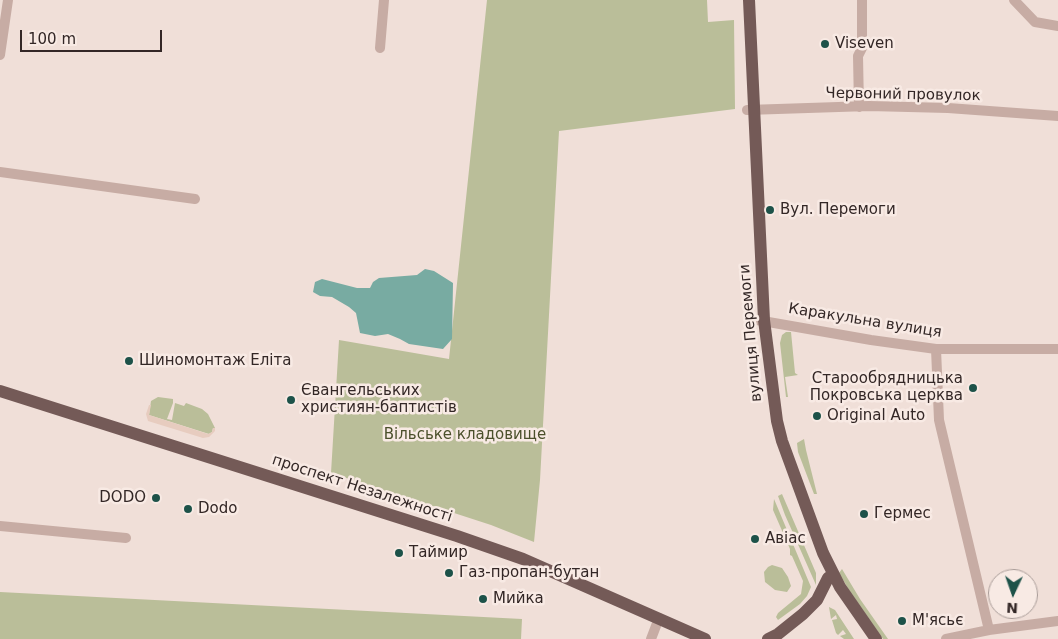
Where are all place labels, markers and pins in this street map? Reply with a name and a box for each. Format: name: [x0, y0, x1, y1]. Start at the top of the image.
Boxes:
place label: Viseven: [835, 35, 894, 53]
marker: Viseven: [819, 38, 831, 50]
place label: Вул. Перемоги: [780, 201, 896, 219]
marker: Вул. Перемоги: [764, 204, 776, 216]
place label: Шиномонтаж Еліта: [139, 352, 291, 370]
marker: Шиномонтаж Еліта: [123, 355, 135, 367]
place label: Старообрядницька Покровська церква: [810, 370, 963, 405]
place label: Євангельських християн-баптистів: [301, 382, 457, 417]
marker: Старообрядницька Покровська церква: [967, 382, 979, 394]
marker: Євангельських християн-баптистів: [285, 394, 297, 406]
place label: Original Auto: [827, 407, 925, 425]
marker: Original Auto: [811, 410, 823, 422]
place label: DODO: [99, 489, 146, 507]
marker: DODO: [150, 492, 162, 504]
place label: Dodo: [198, 500, 237, 518]
marker: Dodo: [182, 503, 194, 515]
place label: Гермес: [874, 505, 931, 523]
marker: Гермес: [858, 508, 870, 520]
place label: Авіас: [765, 530, 806, 548]
marker: Авіас: [749, 533, 761, 545]
place label: Таймир: [409, 544, 468, 562]
marker: Таймир: [393, 547, 405, 559]
place label: Газ-пропан-бутан: [459, 564, 599, 582]
marker: Газ-пропан-бутан: [443, 567, 455, 579]
place label: Мийка: [493, 590, 544, 608]
marker: Мийка: [477, 593, 489, 605]
place label: М'ясьє: [912, 612, 963, 630]
marker: М'ясьє: [896, 615, 908, 627]

